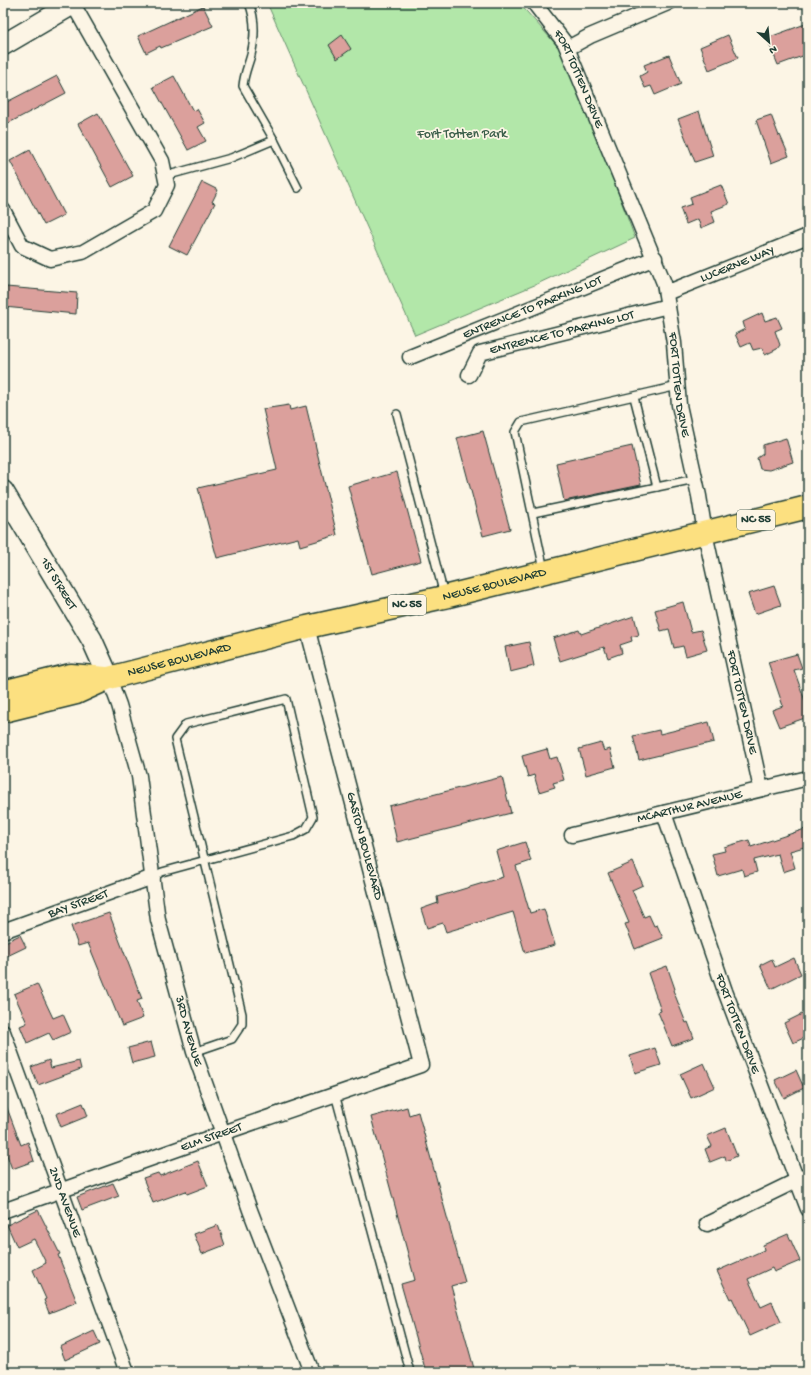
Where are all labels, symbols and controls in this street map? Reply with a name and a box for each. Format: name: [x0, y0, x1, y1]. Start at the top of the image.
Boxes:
north arrow: [749, 22, 789, 62]
street label: FORT TOTTEN DRIVE: [550, 26, 607, 131]
text: N: [767, 42, 779, 56]
park label: Fort Totten Park: [416, 127, 508, 142]
street label: LUCERNE WAY: [698, 243, 777, 286]
street label: ENTRENCE TO PARKING LOT: [460, 273, 604, 343]
street label: ENTRENCE TO PARKING LOT: [488, 307, 636, 359]
street label: FORT TOTTEN DRIVE: [665, 330, 694, 439]
road number: NC 55: [737, 510, 775, 530]
street label: 1ST STREET: [36, 554, 80, 614]
street label: NEUSE BOULEVARD: [441, 564, 548, 605]
road number: NC 55: [388, 595, 426, 615]
street label: NEUSE BOULEVARD: [126, 639, 233, 680]
street label: FORT TOTTEN DRIVE: [723, 648, 761, 756]
street label: MCARTHUR AVENUE: [636, 786, 745, 827]
street label: GASTON BOULEVARD: [342, 790, 386, 902]
street label: BAY STREET: [45, 886, 111, 922]
street label: FORT TOTTEN DRIVE: [712, 971, 764, 1076]
street label: 3RD AVENUE: [171, 993, 206, 1069]
street label: ELM STREET: [179, 1119, 245, 1155]
street label: 2ND AVENUE: [45, 1165, 85, 1240]

